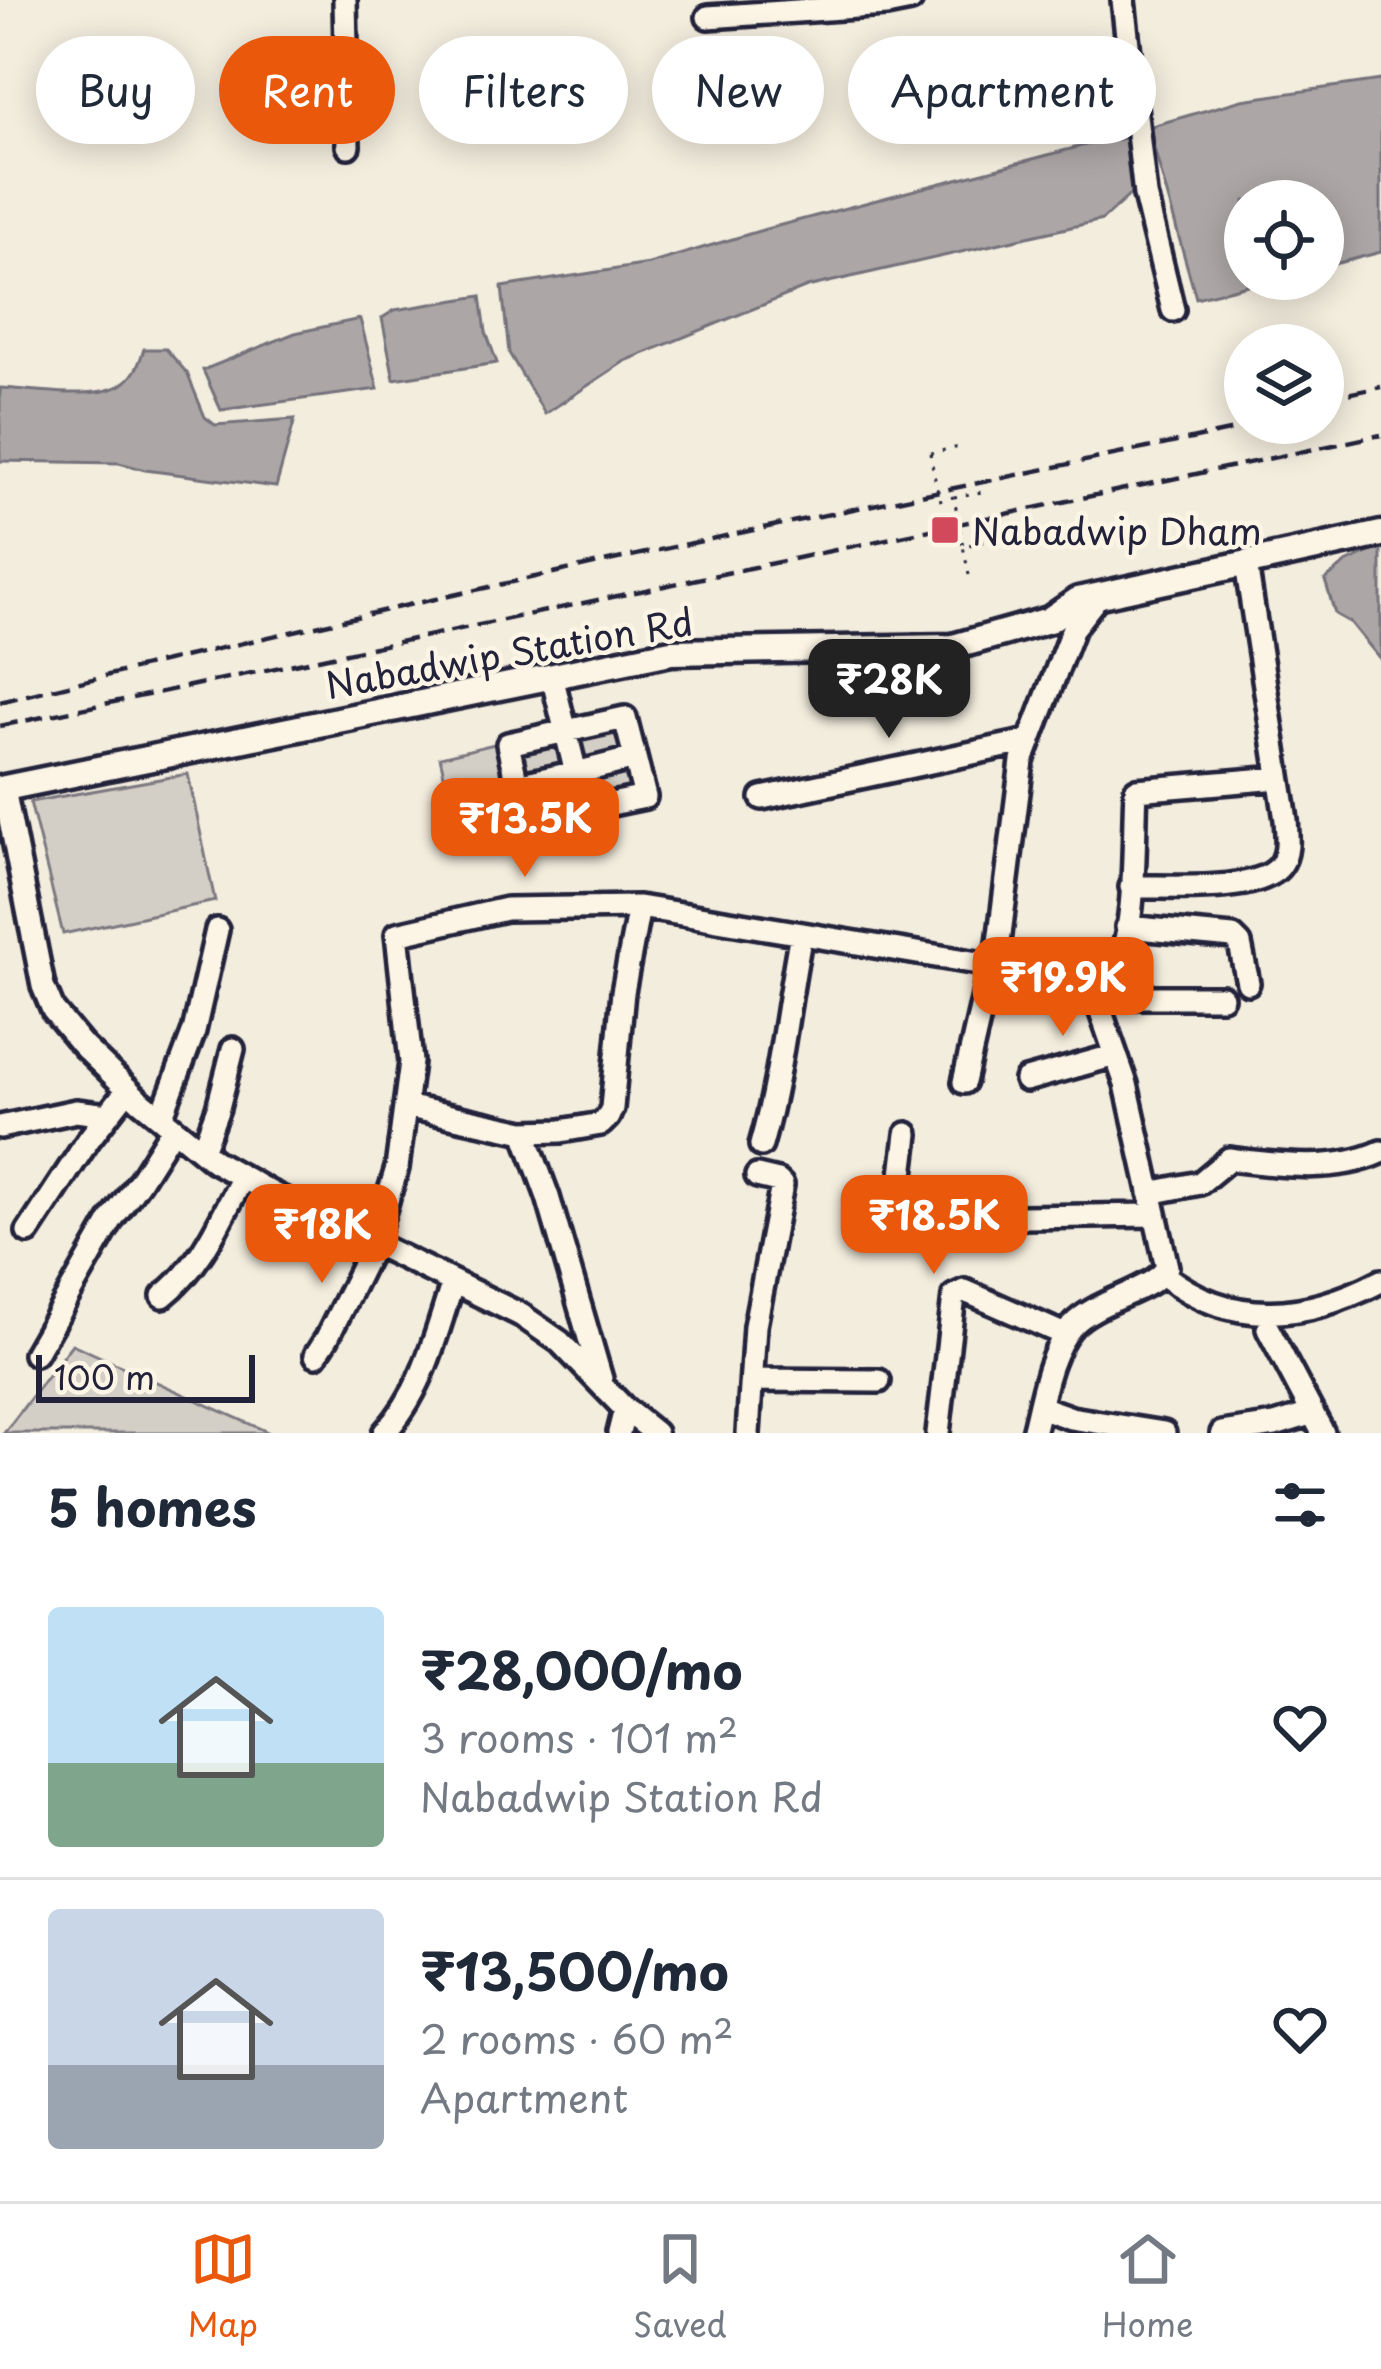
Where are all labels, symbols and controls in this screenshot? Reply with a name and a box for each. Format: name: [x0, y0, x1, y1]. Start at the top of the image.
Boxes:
chip: Buy: [36, 36, 195, 144]
chip: Rent: [219, 36, 395, 144]
chip: Filters: [419, 36, 628, 144]
chip: New: [652, 36, 824, 144]
chip: Apartment: [848, 36, 1156, 144]
map controls: [1224, 180, 1344, 444]
button: locate: [1224, 180, 1344, 300]
button: layers: [1224, 324, 1344, 444]
place label: Nabadwip Dham: [972, 503, 1262, 557]
marker: Nabadwip Dham: [929, 514, 961, 546]
street label: Nabadwip Station Rd: [321, 593, 697, 711]
pin: ₹28K: [818, 639, 960, 741]
text: ₹28K: [835, 648, 943, 707]
pin: ₹13.5K: [427, 778, 623, 880]
text: ₹13.5K: [458, 787, 592, 846]
pin: ₹19.9K: [965, 937, 1161, 1039]
text: ₹19.9K: [1000, 946, 1126, 1005]
pin: ₹18.5K: [836, 1175, 1032, 1277]
pin: ₹18K: [251, 1184, 393, 1286]
text: ₹18.5K: [868, 1184, 1000, 1243]
text: ₹18K: [272, 1193, 372, 1252]
scale bar: [36, 1349, 255, 1402]
text: 100 m: [54, 1351, 155, 1401]
text: 5 homes: [48, 1467, 257, 1544]
icon: filters: [1267, 1472, 1333, 1538]
text: ₹28,000/mo: [420, 1630, 742, 1707]
icon: home: [144, 1655, 288, 1799]
icon: heart: [1267, 1694, 1333, 1760]
text: 3 rooms · 101 m²: [420, 1707, 738, 1766]
text: Nabadwip Station Rd: [420, 1766, 823, 1825]
text: ₹13,500/mo: [420, 1931, 729, 2008]
icon: home: [144, 1957, 288, 2101]
icon: heart: [1267, 1996, 1333, 2062]
text: 2 rooms · 60 m²: [420, 2008, 734, 2067]
text: Apartment: [420, 2067, 628, 2126]
tab: Map: [188, 2226, 258, 2348]
tab: Saved: [633, 2226, 727, 2348]
tab: Home: [1102, 2226, 1193, 2348]

